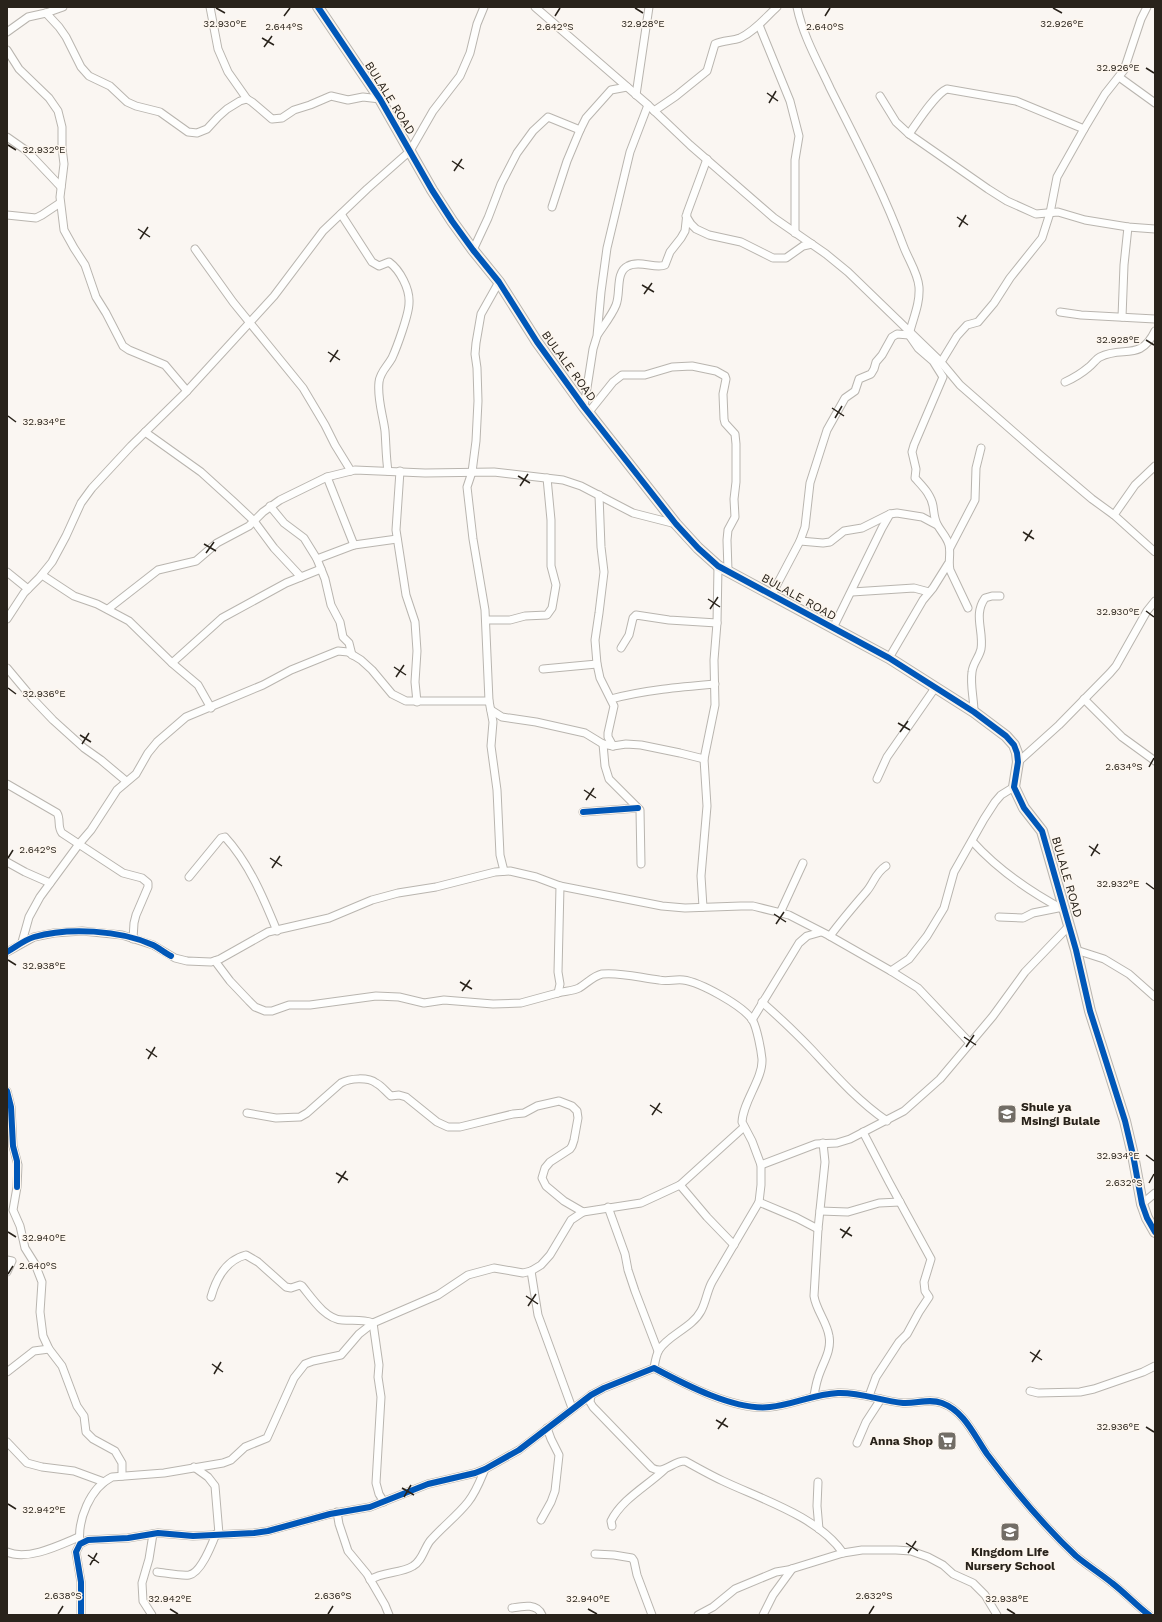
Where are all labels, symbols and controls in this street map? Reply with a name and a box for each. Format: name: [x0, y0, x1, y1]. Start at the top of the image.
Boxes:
text: 32.930°E: [203, 18, 247, 29]
text: 32.928°E: [621, 18, 665, 29]
text: 32.926°E: [1040, 18, 1084, 29]
text: 2.644°S: [265, 21, 303, 32]
text: 2.642°S: [536, 21, 574, 32]
text: 2.640°S: [806, 21, 844, 32]
street label: BULALE ROAD: [362, 59, 418, 137]
text: 32.926°E: [1096, 62, 1140, 73]
text: 32.932°E: [23, 144, 65, 155]
street label: BULALE ROAD: [539, 328, 599, 404]
text: 32.928°E: [1096, 334, 1140, 345]
text: 32.934°E: [22, 416, 66, 427]
street label: BULALE ROAD: [759, 571, 839, 623]
text: 32.930°E: [1096, 606, 1140, 617]
text: 32.936°E: [22, 688, 66, 699]
text: 2.634°S: [1105, 761, 1143, 772]
street label: BULALE ROAD: [1049, 835, 1085, 919]
text: 2.642°S: [19, 844, 57, 855]
text: 32.932°E: [1097, 878, 1139, 889]
text: 32.938°E: [22, 960, 66, 971]
place label: Shule ya Msingi Bulale: [1021, 1100, 1100, 1128]
school or university icon: Shule ya Msingi Bulale: [996, 1103, 1018, 1125]
text: 32.934°E: [1096, 1150, 1140, 1161]
text: 2.632°S: [1105, 1177, 1143, 1188]
text: 32.940°E: [22, 1232, 66, 1243]
text: 2.640°S: [19, 1260, 57, 1271]
text: 32.936°E: [1096, 1421, 1140, 1432]
supermarket icon: Anna Shop: [936, 1430, 958, 1452]
place label: Anna Shop: [870, 1434, 933, 1448]
text: 32.942°E: [22, 1504, 66, 1515]
school or university icon: Kingdom Life Nursery School: [999, 1521, 1021, 1543]
place label: Kingdom Life Nursery School: [965, 1545, 1055, 1573]
text: 2.638°S: [44, 1590, 82, 1601]
text: 2.636°S: [314, 1590, 352, 1601]
text: 2.632°S: [855, 1590, 893, 1601]
text: 32.942°E: [148, 1593, 192, 1604]
text: 32.940°E: [566, 1593, 610, 1604]
text: 32.938°E: [985, 1593, 1029, 1604]

